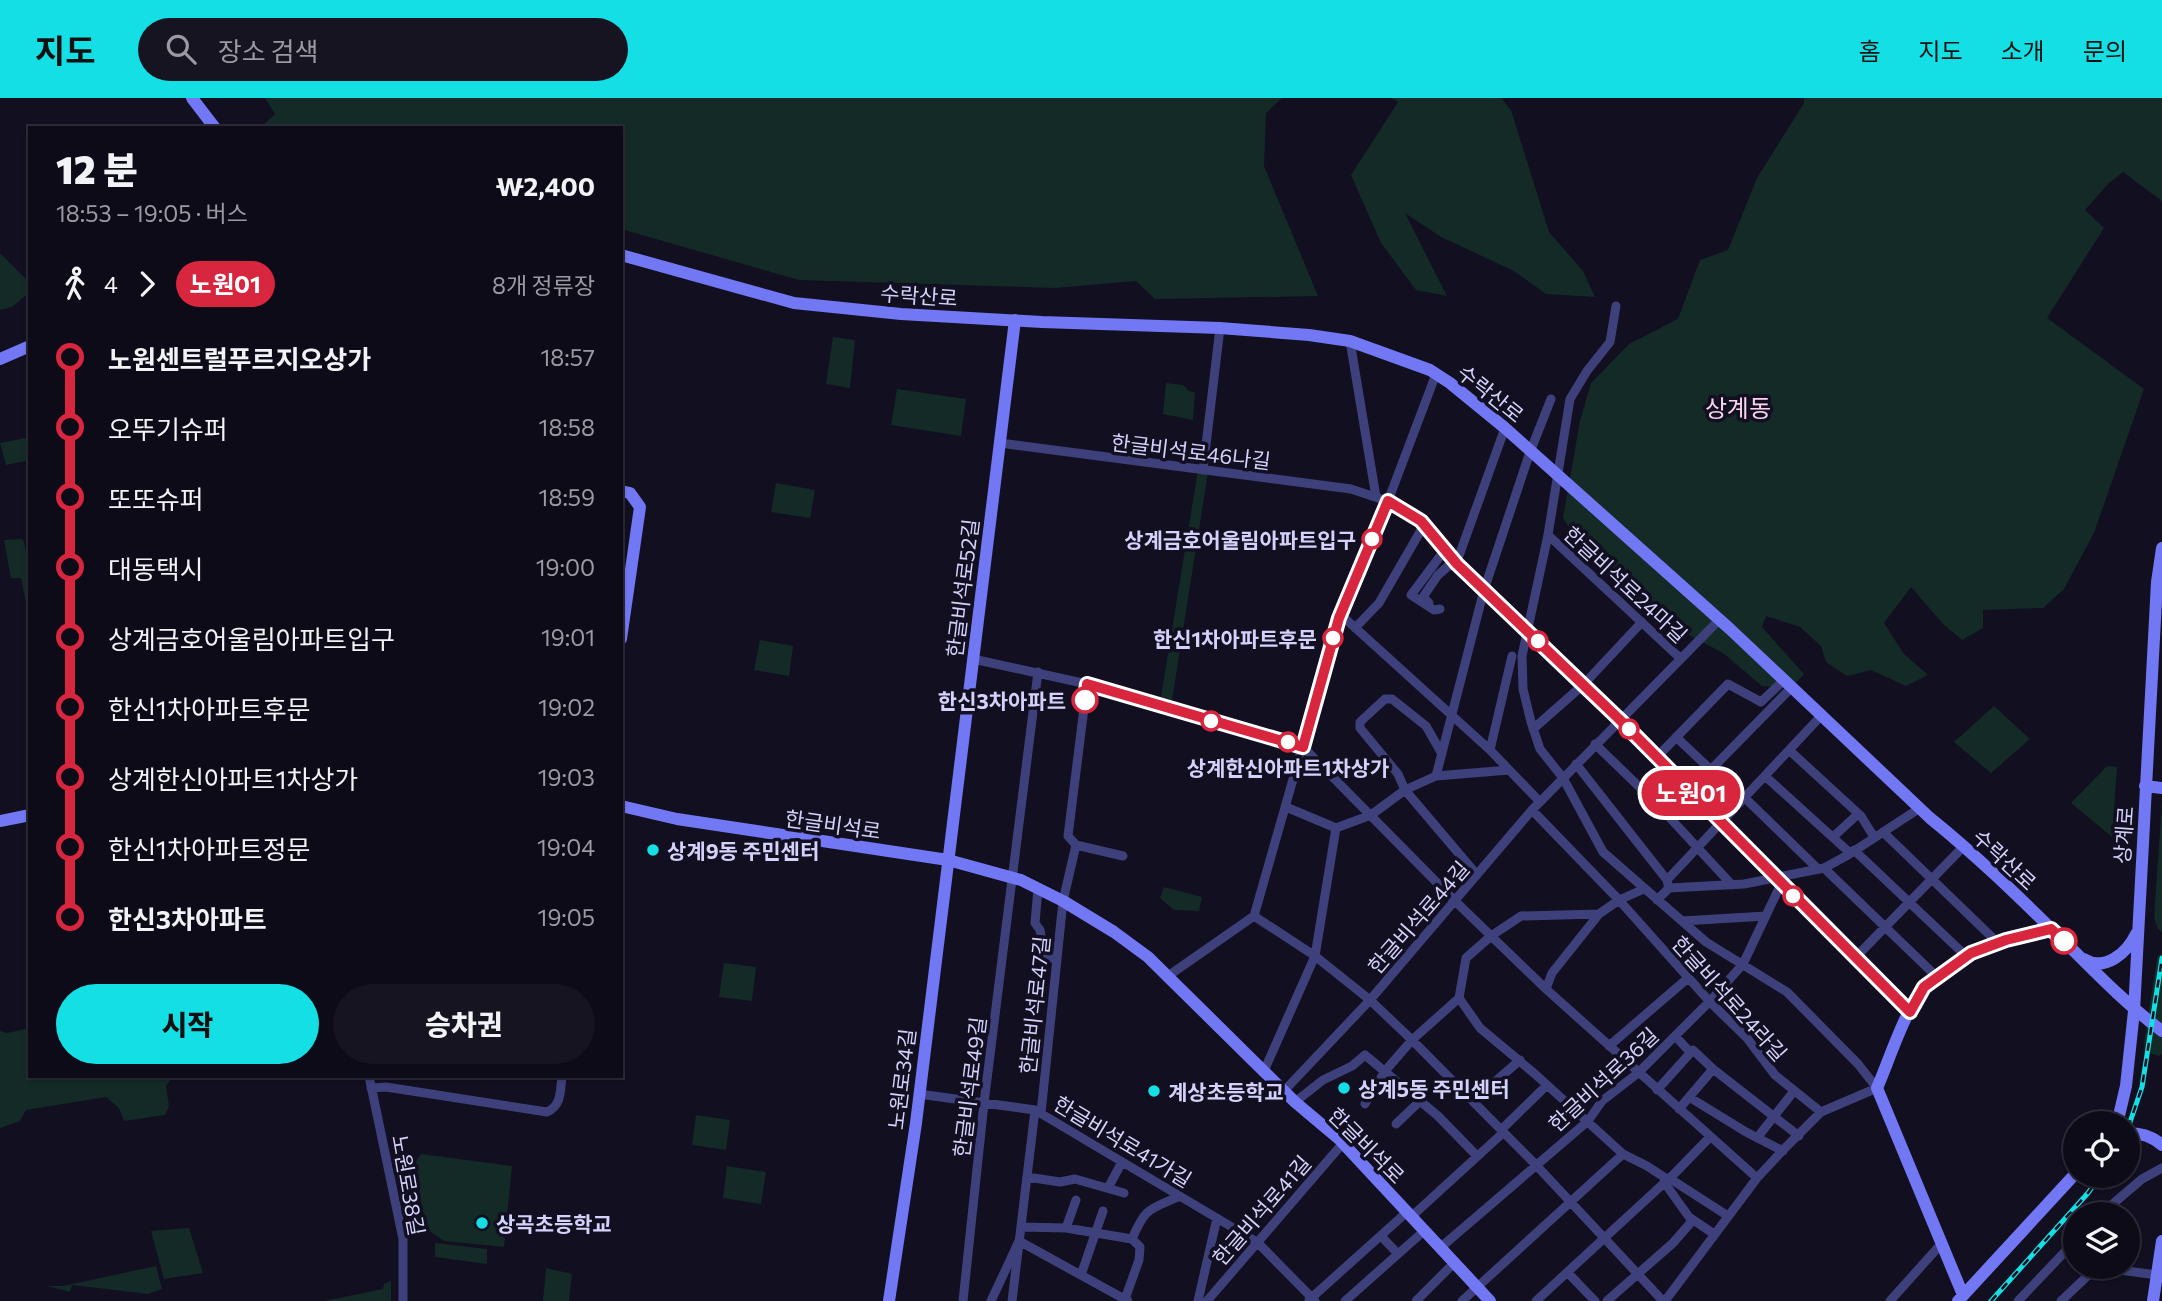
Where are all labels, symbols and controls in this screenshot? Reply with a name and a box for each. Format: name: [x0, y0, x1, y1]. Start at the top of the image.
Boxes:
search box: [138, 18, 628, 81]
text: 지도: [35, 29, 96, 70]
icon: search: [162, 30, 200, 68]
text: 장소 검색: [218, 35, 318, 66]
text: 홈: [1858, 36, 1880, 65]
text: 지도: [1918, 36, 1963, 65]
text: 소개: [2001, 36, 2045, 65]
text: 문의: [2083, 36, 2127, 65]
text: 12 분: [56, 145, 138, 192]
text: ₩2,400: [496, 170, 595, 201]
text: 18:53 – 19:05 · 버스: [56, 199, 248, 227]
icon: walk: [56, 265, 94, 303]
icon: forward: [128, 265, 166, 303]
text: 노원01: [190, 269, 261, 298]
text: 4: [104, 270, 118, 298]
text: 8개 정류장: [492, 271, 595, 299]
street label: 수락산로: [880, 280, 958, 310]
text: 노원센트럴푸르지오상가: [108, 343, 371, 374]
text: 18:57: [540, 343, 595, 371]
street label: 수락산로: [1453, 359, 1529, 427]
district label: 상계동: [1705, 393, 1771, 422]
text: 오뚜기슈퍼: [108, 413, 228, 444]
text: 18:58: [539, 413, 595, 441]
street label: 한글비석로46나길: [1110, 429, 1272, 473]
text: 또또슈퍼: [108, 483, 204, 514]
text: 18:59: [539, 483, 595, 511]
street label: 한글비석로52길: [941, 517, 983, 659]
street label: 한글비석로24마길: [1559, 521, 1693, 647]
place label: 상계금호어울림아파트입구: [1124, 527, 1356, 552]
marker: 상계금호어울림아파트입구: [1362, 529, 1382, 549]
text: 대동택시: [108, 553, 204, 584]
text: 19:00: [536, 553, 595, 581]
text: 상계금호어울림아파트입구: [108, 623, 395, 654]
text: 19:01: [541, 623, 595, 651]
place label: 한신1차아파트후문: [1153, 626, 1317, 651]
marker: 한신1차아파트후문: [1323, 628, 1343, 648]
unlabelled marker: [1528, 631, 1548, 651]
marker: 한신3차아파트: [1072, 687, 1098, 713]
place label: 한신3차아파트: [938, 688, 1066, 713]
text: 한신1차아파트후문: [108, 693, 310, 724]
text: 19:02: [538, 693, 595, 721]
unlabelled marker: [1201, 711, 1221, 731]
unlabelled marker: [1619, 719, 1639, 739]
marker: 상계한신아파트1차상가: [1278, 732, 1298, 752]
place label: 상계한신아파트1차상가: [1187, 755, 1389, 780]
text: 상계한신아파트1차상가: [108, 763, 358, 794]
text: 19:03: [538, 763, 595, 791]
line badge: 노원01: [1642, 770, 1740, 816]
text: 노원01: [1656, 778, 1726, 807]
street label: 한글비석로: [783, 805, 883, 843]
street label: 상계로: [2109, 805, 2137, 865]
street label: 수락산로: [1968, 824, 2042, 894]
text: 한신1차아파트정문: [108, 833, 310, 864]
text: 19:04: [537, 833, 595, 861]
place label: 상계9동 주민센터: [667, 838, 819, 863]
marker: 상계9동 주민센터: [645, 842, 661, 858]
street label: 한글비석로44길: [1362, 856, 1474, 978]
unlabelled marker: [1783, 886, 1803, 906]
text: 한신3차아파트: [108, 903, 267, 934]
text: 19:05: [538, 903, 595, 931]
unlabelled marker: [2051, 928, 2077, 954]
street label: 한글비석로24라길: [1667, 931, 1793, 1065]
street label: 한글비석로47길: [1014, 934, 1054, 1076]
button: 시작: [56, 984, 319, 1064]
button: 승차권: [333, 984, 595, 1064]
street label: 한글비석로49길: [948, 1015, 990, 1159]
street label: 한글비석로36길: [1543, 1022, 1663, 1136]
street label: 노원로34길: [882, 1027, 920, 1131]
place label: 상계5동 주민센터: [1358, 1076, 1510, 1101]
place label: 계상초등학교: [1168, 1079, 1284, 1104]
marker: 상계5동 주민센터: [1336, 1080, 1352, 1096]
marker: 계상초등학교: [1146, 1083, 1162, 1099]
street label: 한글비석로41가길: [1050, 1090, 1196, 1192]
street label: 한글비석로: [1324, 1102, 1410, 1188]
map controls: [2063, 1111, 2140, 1279]
button: locate: [2063, 1111, 2140, 1188]
street label: 노원로38길: [388, 1133, 430, 1237]
street label: 한글비석로41길: [1207, 1150, 1315, 1270]
button: layers: [2063, 1202, 2140, 1279]
place label: 상곡초등학교: [496, 1211, 612, 1236]
marker: 상곡초등학교: [474, 1215, 490, 1231]

